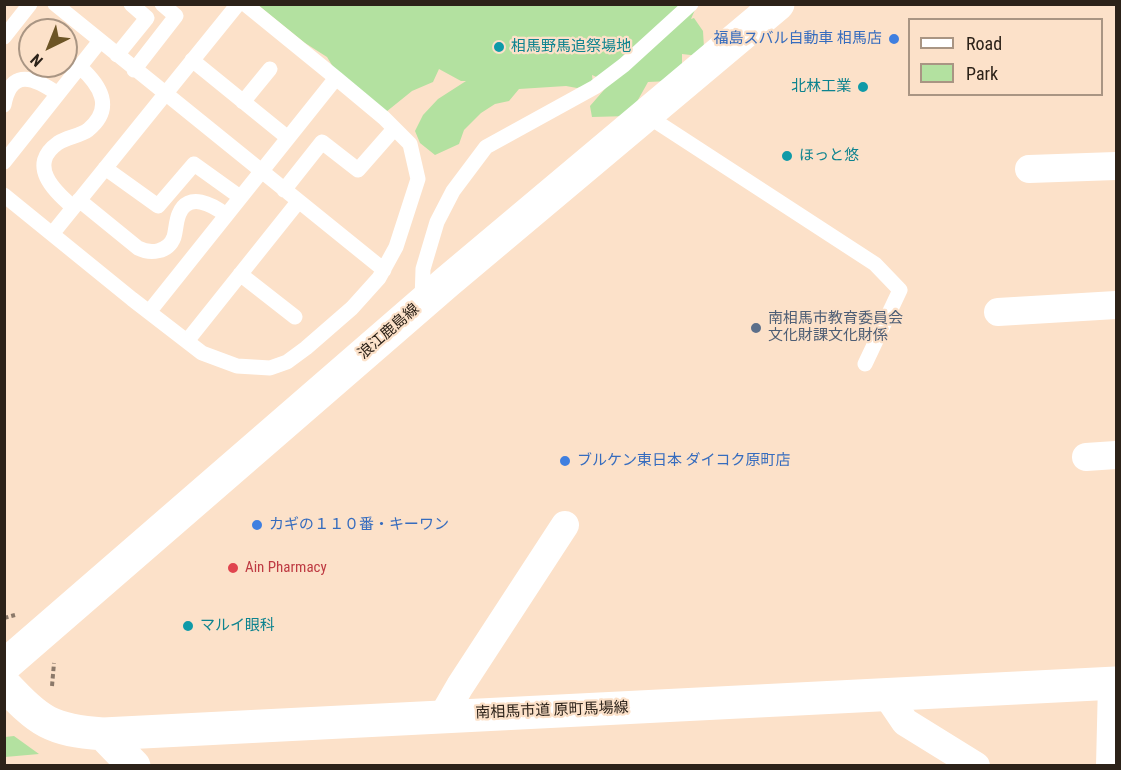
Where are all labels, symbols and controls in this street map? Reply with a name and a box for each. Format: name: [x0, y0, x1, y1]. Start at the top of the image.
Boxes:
north arrow: [18, 18, 78, 78]
legend: [908, 18, 1103, 96]
place label: 福島スバル自動車 相馬店: [714, 30, 882, 48]
marker: 福島スバル自動車 相馬店: [887, 32, 901, 46]
text: Road: [966, 33, 1002, 54]
place label: 相馬野馬追祭場地: [511, 38, 631, 56]
marker: 相馬野馬追祭場地: [492, 40, 506, 54]
text: N: [27, 50, 47, 70]
text: Park: [966, 63, 998, 84]
place label: 北林工業: [791, 78, 851, 96]
marker: 北林工業: [856, 80, 870, 94]
place label: ほっと悠: [799, 147, 859, 165]
marker: ほっと悠: [780, 149, 794, 163]
street label: 浪江鹿島線: [355, 301, 423, 363]
place label: 南相馬市教育委員会 文化財課文化財係: [768, 310, 903, 345]
marker: 南相馬市教育委員会 文化財課文化財係: [749, 321, 763, 335]
place label: ブルケン東日本 ダイコク原町店: [577, 452, 790, 470]
marker: ブルケン東日本 ダイコク原町店: [558, 454, 572, 468]
place label: カギの１１０番・キーワン: [269, 516, 449, 534]
marker: カギの１１０番・キーワン: [250, 518, 264, 532]
place label: Ain Pharmacy: [245, 559, 327, 577]
marker: Ain Pharmacy: [226, 561, 240, 575]
place label: マルイ眼科: [200, 617, 275, 635]
marker: マルイ眼科: [181, 619, 195, 633]
street label: 南相馬市道 原町馬場線: [475, 699, 629, 723]

